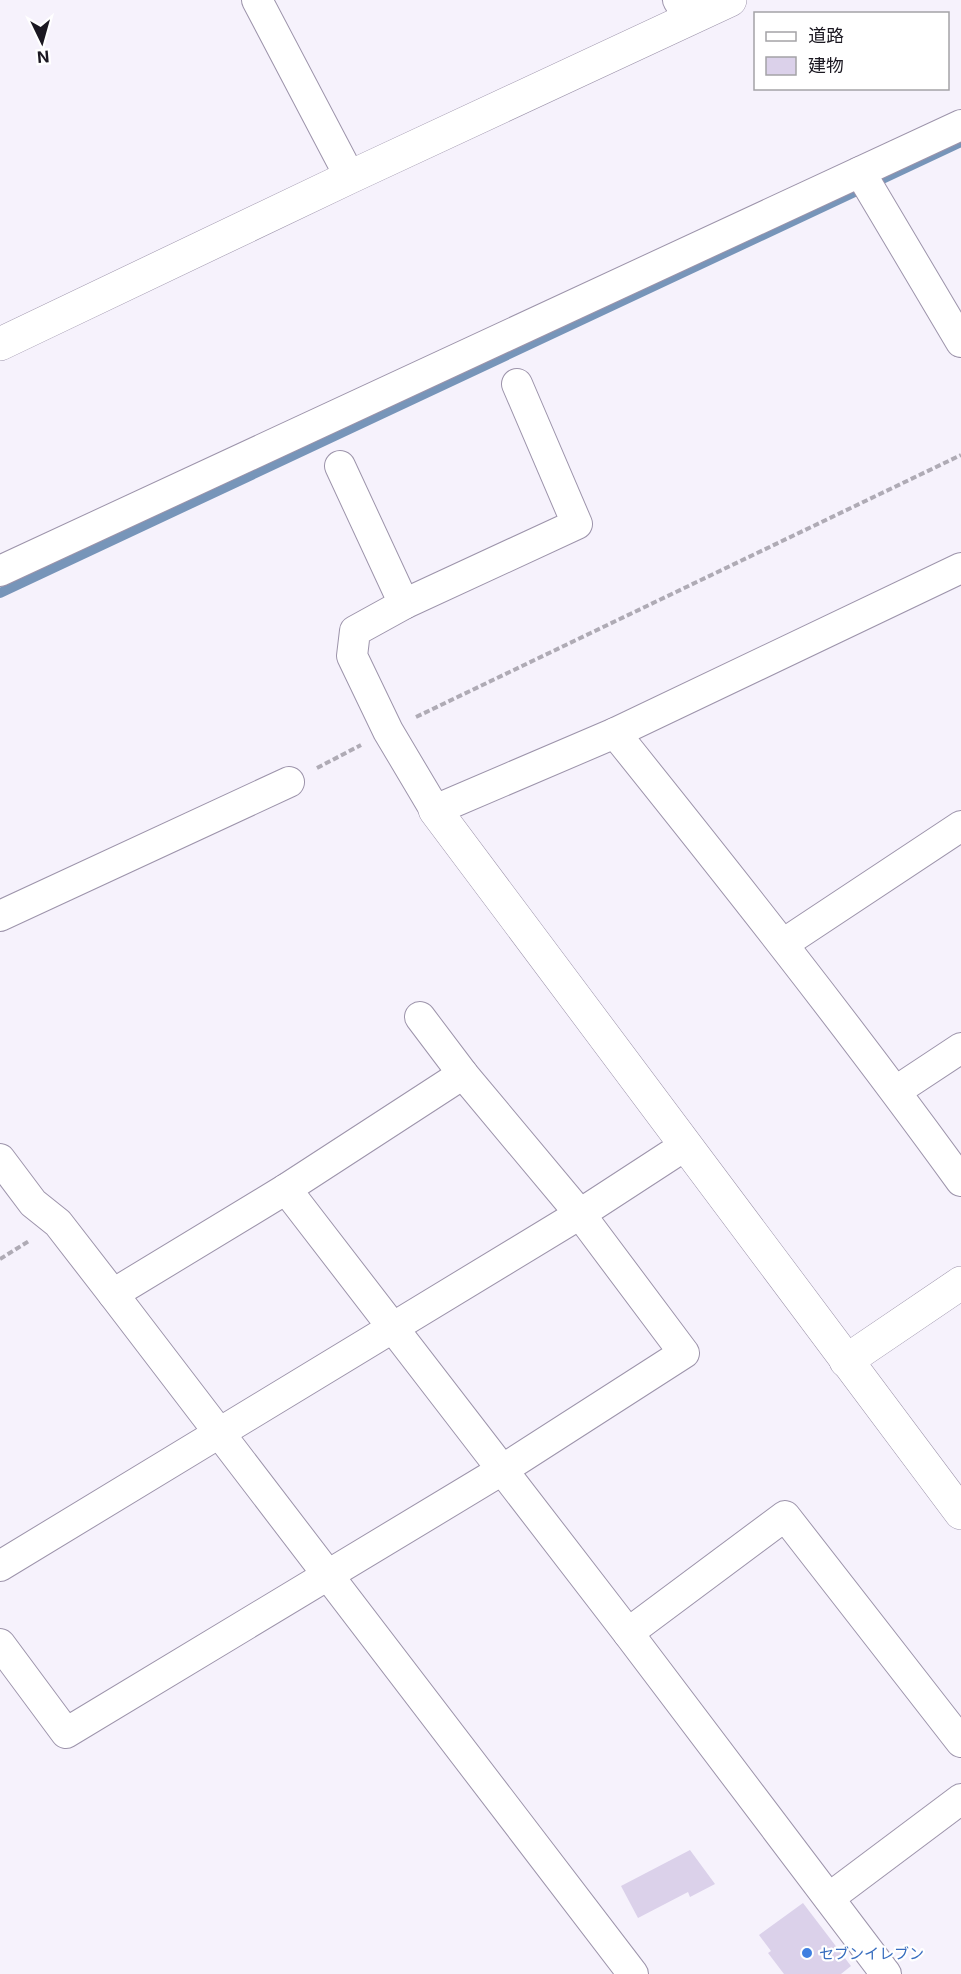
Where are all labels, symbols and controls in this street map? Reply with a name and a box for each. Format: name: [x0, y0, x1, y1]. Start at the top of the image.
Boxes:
north arrow: [12, 12, 72, 72]
legend: [754, 12, 949, 90]
text: 道路: [808, 25, 844, 46]
text: N: [36, 46, 50, 67]
text: 建物: [808, 55, 844, 76]
place label: セブンイレブン: [819, 1944, 924, 1963]
marker: セブンイレブン: [800, 1946, 814, 1960]

